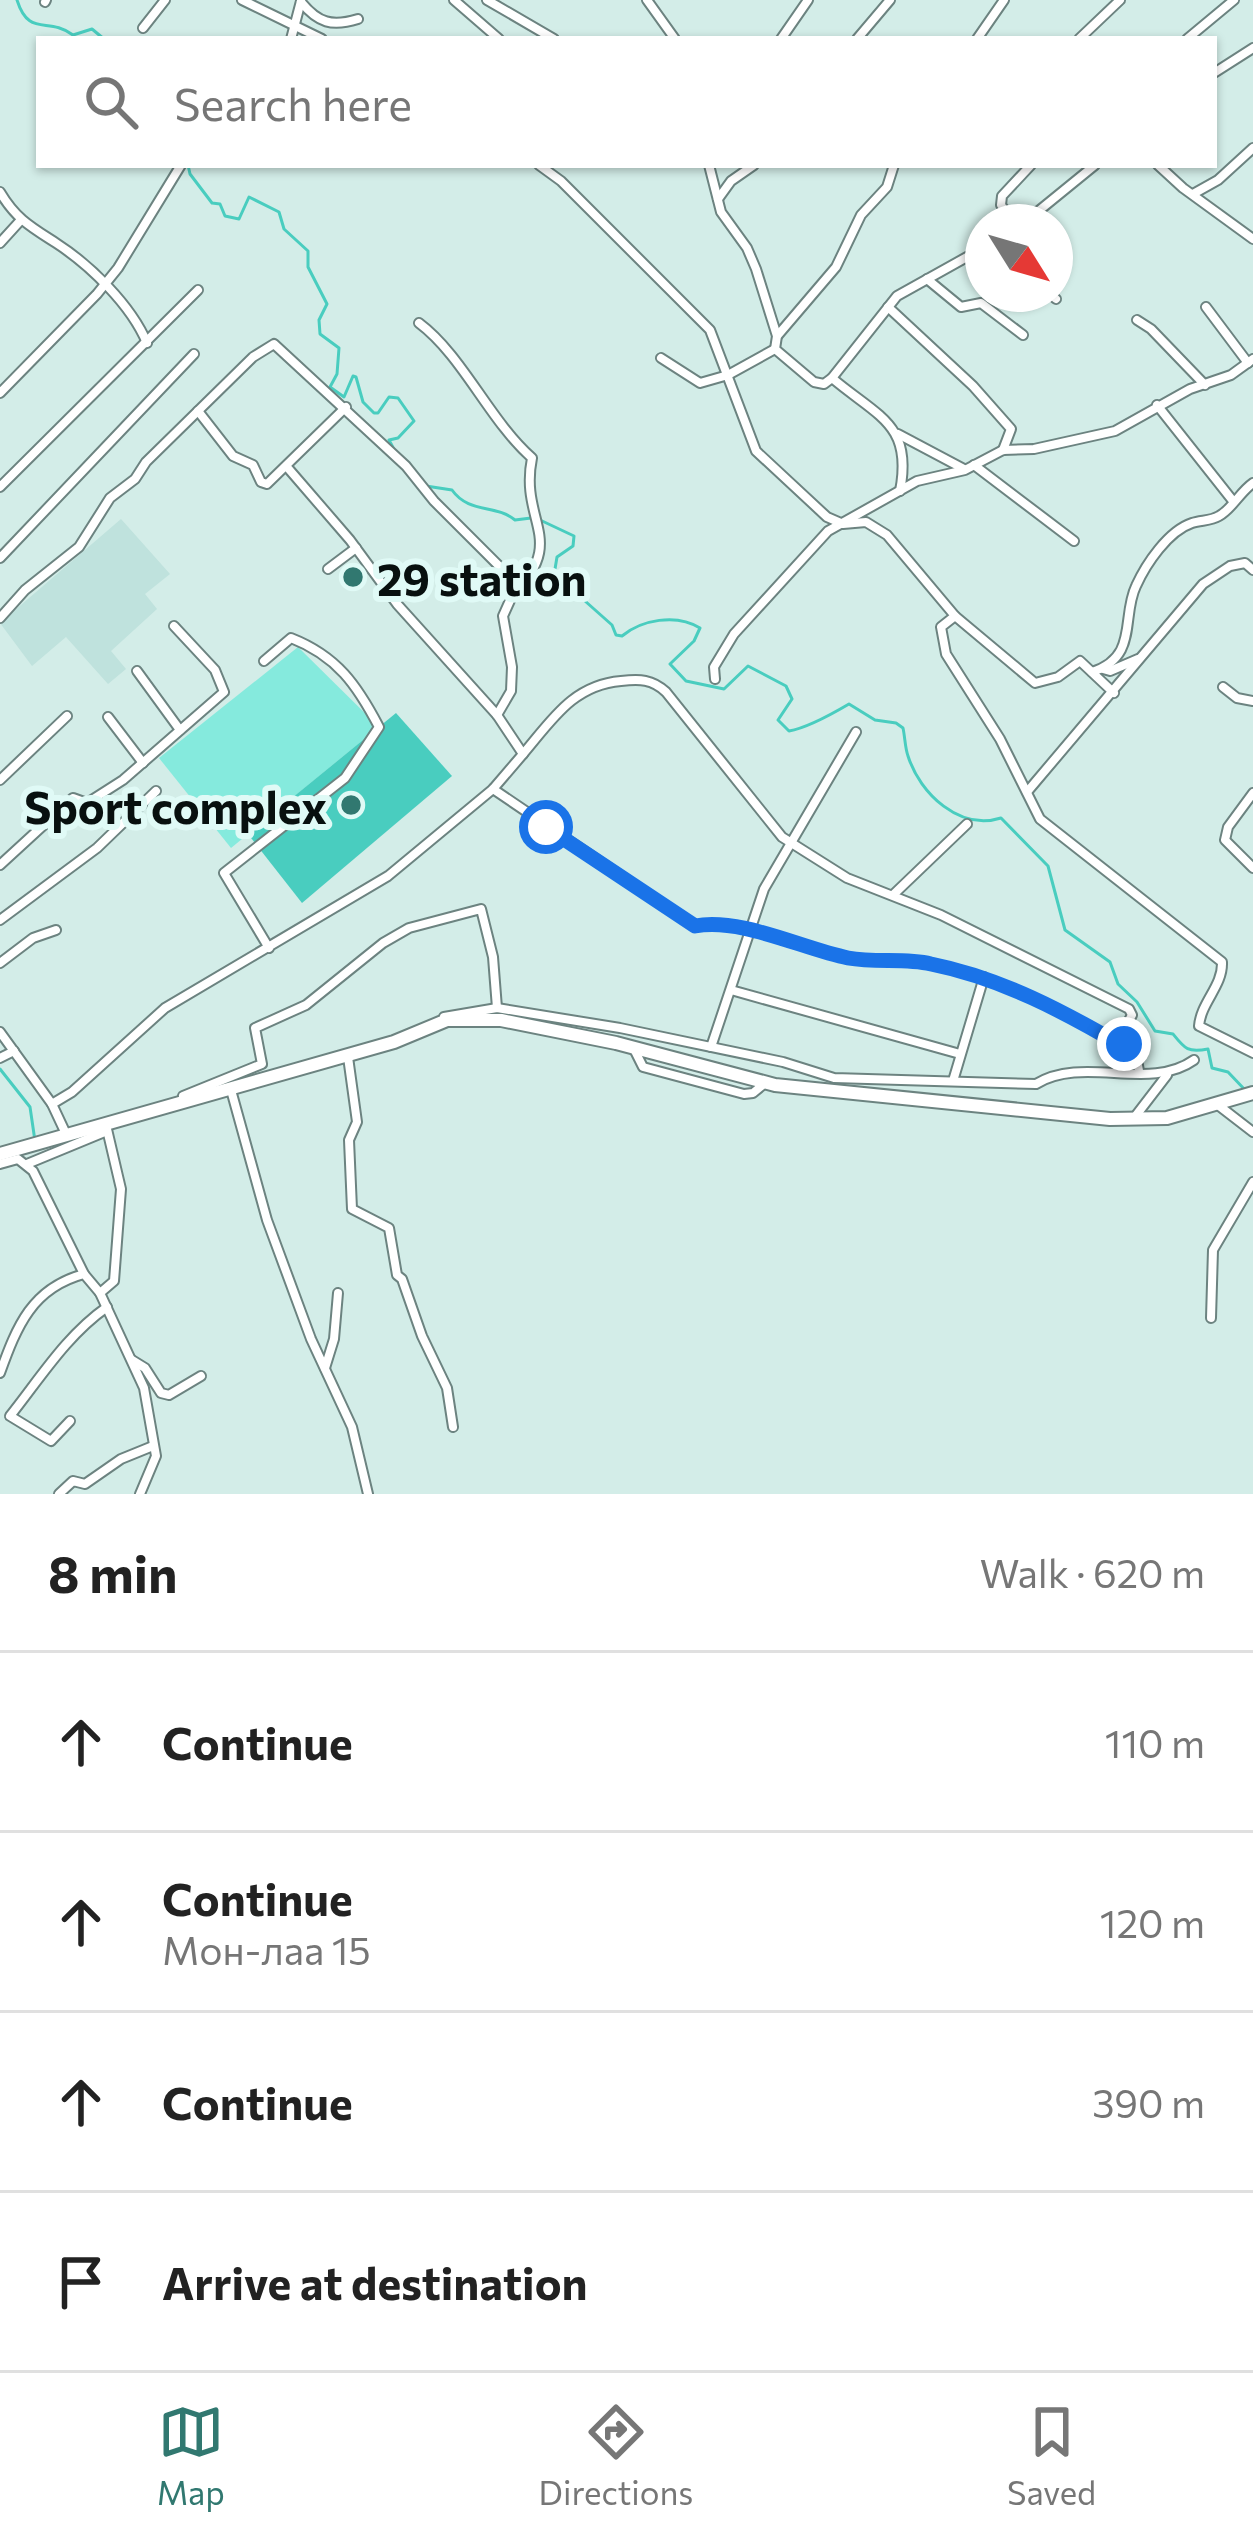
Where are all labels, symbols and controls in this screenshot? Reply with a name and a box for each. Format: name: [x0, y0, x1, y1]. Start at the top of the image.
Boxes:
search box: [36, 36, 1217, 168]
icon: search: [78, 69, 144, 135]
text: Search here: [174, 75, 412, 130]
north arrow: [965, 204, 1073, 312]
place label: 29 station: [377, 550, 587, 605]
marker: 29 station: [340, 564, 366, 590]
place label: Sport complex: [24, 778, 327, 833]
marker: Sport complex: [338, 792, 364, 818]
route start: [519, 800, 573, 854]
route end: [1097, 1017, 1151, 1071]
text: 8 min: [48, 1541, 178, 1604]
text: Walk · 620 m: [980, 1548, 1205, 1596]
icon: ahead: [48, 1709, 114, 1775]
text: Continue: [162, 1714, 353, 1769]
text: 110 m: [1105, 1718, 1205, 1766]
text: Continue: [162, 1870, 353, 1925]
icon: ahead: [48, 1889, 114, 1955]
text: 120 m: [1100, 1898, 1205, 1946]
text: Мон-лаа 15: [162, 1925, 371, 1973]
icon: ahead: [48, 2069, 114, 2135]
text: Continue: [162, 2074, 353, 2129]
text: 390 m: [1092, 2078, 1205, 2126]
icon: arrive: [48, 2249, 114, 2315]
text: Arrive at destination: [162, 2254, 588, 2309]
tab: Map: [157, 2399, 225, 2512]
tab: Directions: [539, 2399, 693, 2512]
tab: Saved: [1007, 2399, 1096, 2512]

